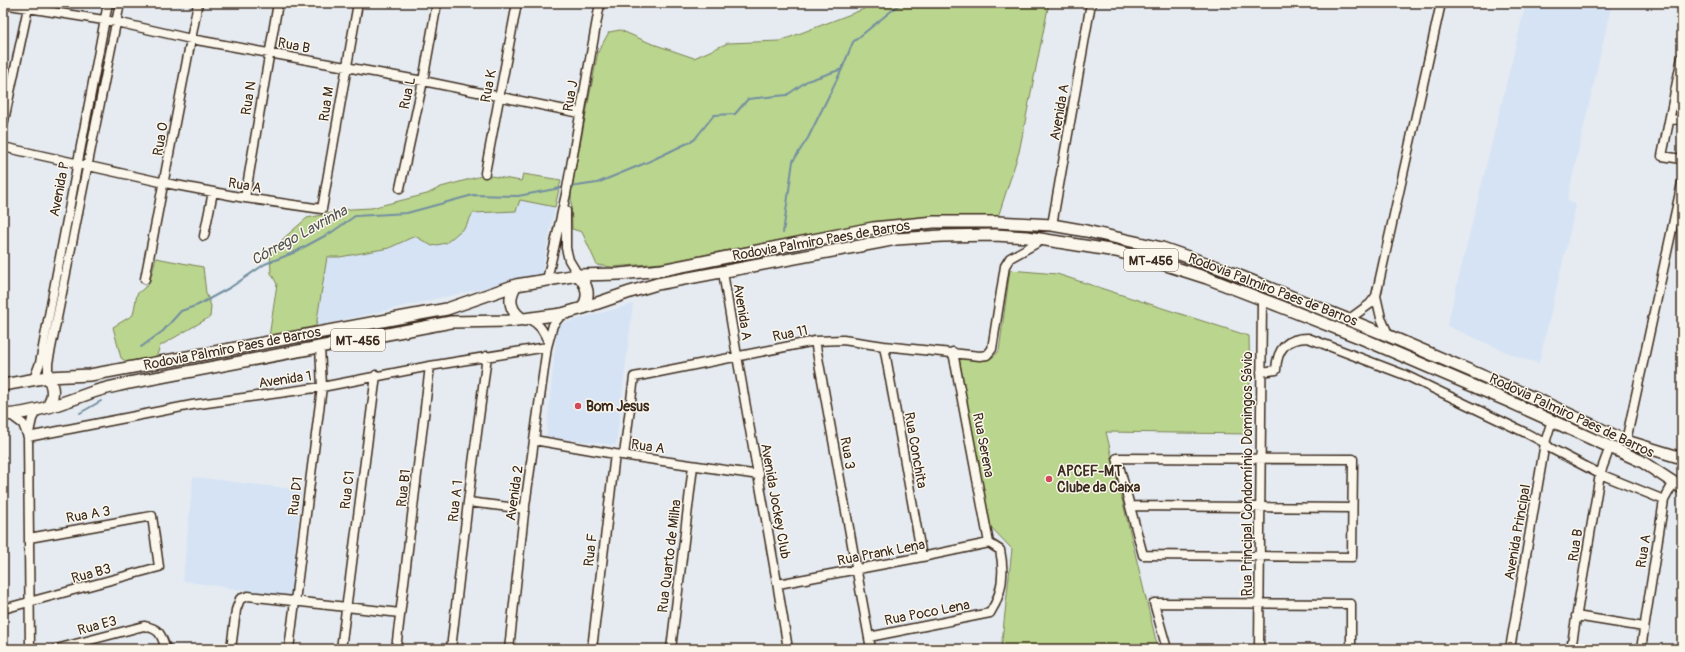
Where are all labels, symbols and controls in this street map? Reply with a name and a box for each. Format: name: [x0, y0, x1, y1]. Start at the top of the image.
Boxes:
street label: Rua B: [276, 34, 312, 57]
street label: Rua K: [477, 68, 500, 104]
street label: Rua L: [396, 75, 419, 111]
street label: Rua J: [559, 79, 582, 113]
street label: Rua N: [237, 80, 260, 116]
street label: Avenida A: [1046, 83, 1073, 142]
street label: Rua M: [315, 86, 338, 123]
street label: Rua O: [149, 121, 172, 157]
street label: Avenida P: [46, 160, 73, 218]
street label: Rua A: [227, 174, 263, 197]
water label: Córrego Lavrinha: [248, 201, 351, 270]
street label: Rodovia Palmiro Paes de Barros: [731, 216, 912, 264]
road number: MT-456: [1124, 249, 1178, 271]
street label: Rodovia Palmiro Paes de Barros: [1186, 249, 1361, 330]
street label: Avenida A: [730, 283, 755, 342]
street label: Rua 11: [771, 322, 809, 345]
street label: Rodovia Palmiro Paes de Barros: [142, 323, 323, 374]
road number: MT-456: [331, 329, 385, 351]
street label: Rua Principal Condomínio Domingos Sávio: [1239, 351, 1256, 596]
street label: Avenida 1: [257, 367, 313, 392]
street label: Rodovia Palmiro Paes de Barros: [1487, 370, 1658, 462]
place label: Bom Jesus: [586, 398, 650, 415]
marker: Bom Jesus: [573, 401, 583, 411]
street label: Rua Conchita: [900, 411, 931, 490]
street label: Rua Serena: [969, 411, 998, 479]
street label: Rua A: [630, 436, 666, 457]
street label: Rua 3: [836, 436, 859, 471]
street label: Avenida Jockey Club: [757, 442, 794, 560]
place label: APCEF-MT Clube da Caixa: [1057, 463, 1141, 496]
street label: Avenida 2: [502, 464, 527, 522]
street label: Rua B1: [393, 468, 414, 508]
street label: Rua C1: [337, 470, 358, 510]
marker: APCEF-MT Clube da Caixa: [1044, 474, 1054, 484]
street label: Rua D1: [285, 476, 306, 516]
street label: Rua A 1: [444, 479, 467, 523]
street label: Avenida Principal: [1501, 483, 1534, 581]
street label: Rua Quarto de Milha: [654, 498, 685, 614]
street label: Rua A 3: [65, 502, 112, 527]
street label: Rua B: [1565, 528, 1586, 563]
street label: Rua F: [580, 533, 601, 568]
street label: Rua A: [1632, 533, 1655, 569]
street label: Rua Prank Lena: [836, 536, 926, 569]
street label: Rua B3: [69, 560, 113, 587]
street label: Rua Poco Lena: [883, 596, 971, 629]
street label: Rua E3: [76, 612, 119, 639]

